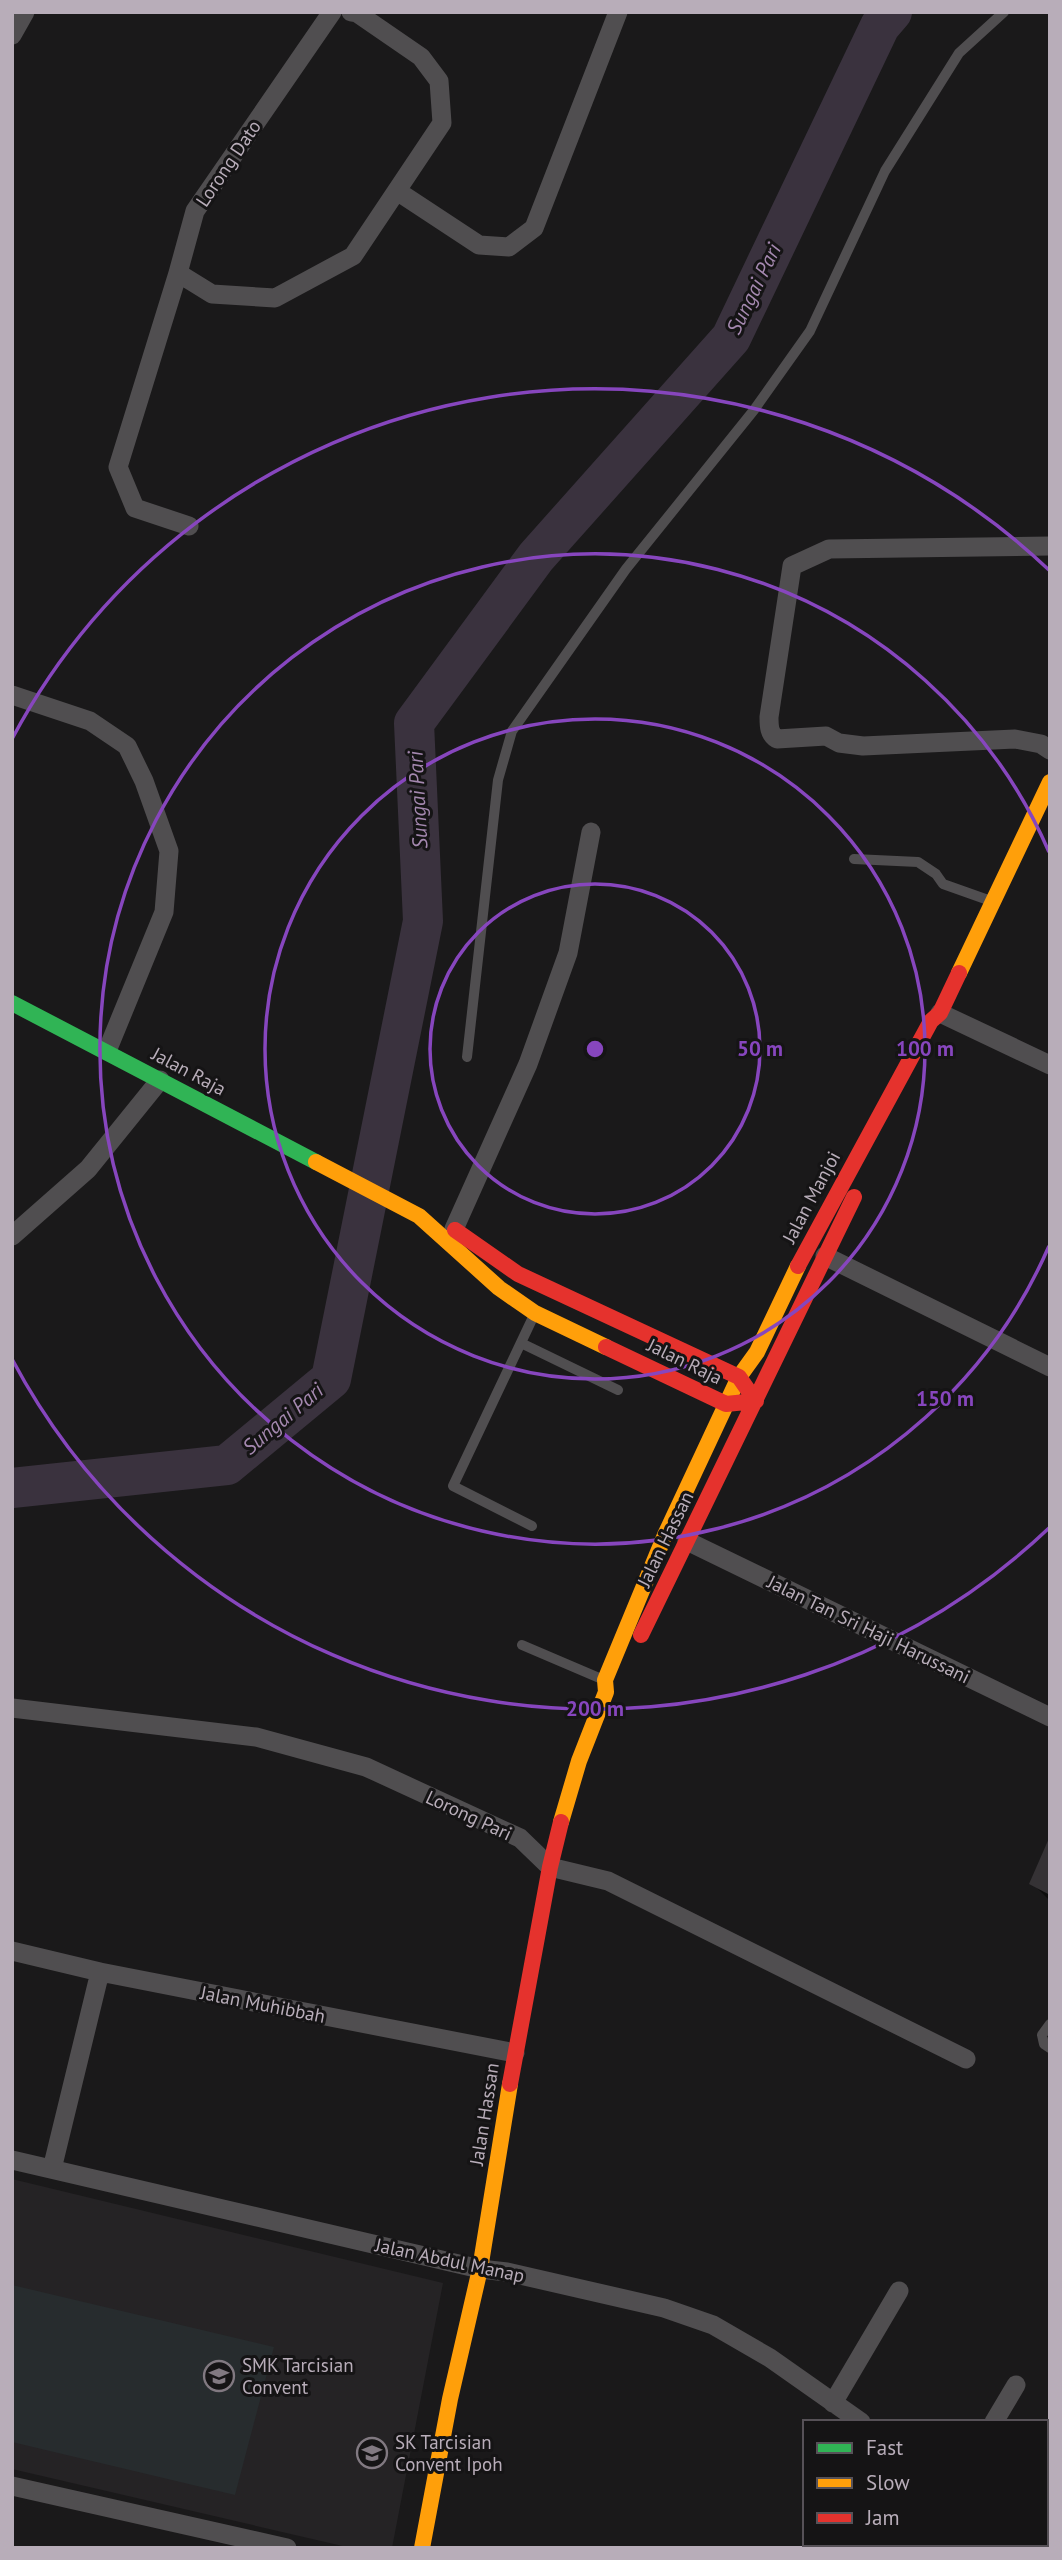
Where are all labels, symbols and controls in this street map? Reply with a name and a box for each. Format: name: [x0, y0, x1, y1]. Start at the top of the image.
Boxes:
street label: Lorong Dato: [190, 115, 266, 211]
water label: Sungai Pari: [720, 238, 787, 339]
water label: Sungai Pari: [401, 750, 434, 850]
text: 50 m: [737, 1035, 783, 1062]
text: 100 m: [896, 1035, 954, 1062]
centre of rings: [583, 1037, 607, 1061]
street label: Jalan Raja: [147, 1041, 230, 1100]
street label: Jalan Manjoi: [776, 1147, 845, 1248]
street label: Jalan Raja: [643, 1332, 726, 1389]
water label: Sungai Pari: [237, 1376, 329, 1460]
text: 150 m: [916, 1385, 974, 1412]
street label: Jalan Hassan: [631, 1487, 698, 1592]
street label: Jalan Tan Sri Haji Harussani: [763, 1569, 974, 1688]
text: 200 m: [566, 1695, 624, 1722]
street label: Lorong Pari: [422, 1785, 516, 1845]
street label: Jalan Muhibbah: [198, 1980, 327, 2028]
street label: Jalan Hassan: [464, 2061, 504, 2168]
street label: Jalan Abdul Manap: [372, 2232, 527, 2288]
place label: SMK Tarcisian Convent: [242, 2353, 354, 2399]
school or university icon: SMK Tarcisian Convent: [202, 2359, 236, 2393]
legend: [803, 2420, 1048, 2546]
place label: SK Tarcisian Convent Ipoh: [395, 2430, 503, 2476]
text: Fast: [866, 2434, 903, 2461]
school or university icon: SK Tarcisian Convent Ipoh: [355, 2436, 389, 2470]
text: Slow: [866, 2469, 910, 2496]
text: Jam: [865, 2504, 900, 2531]

